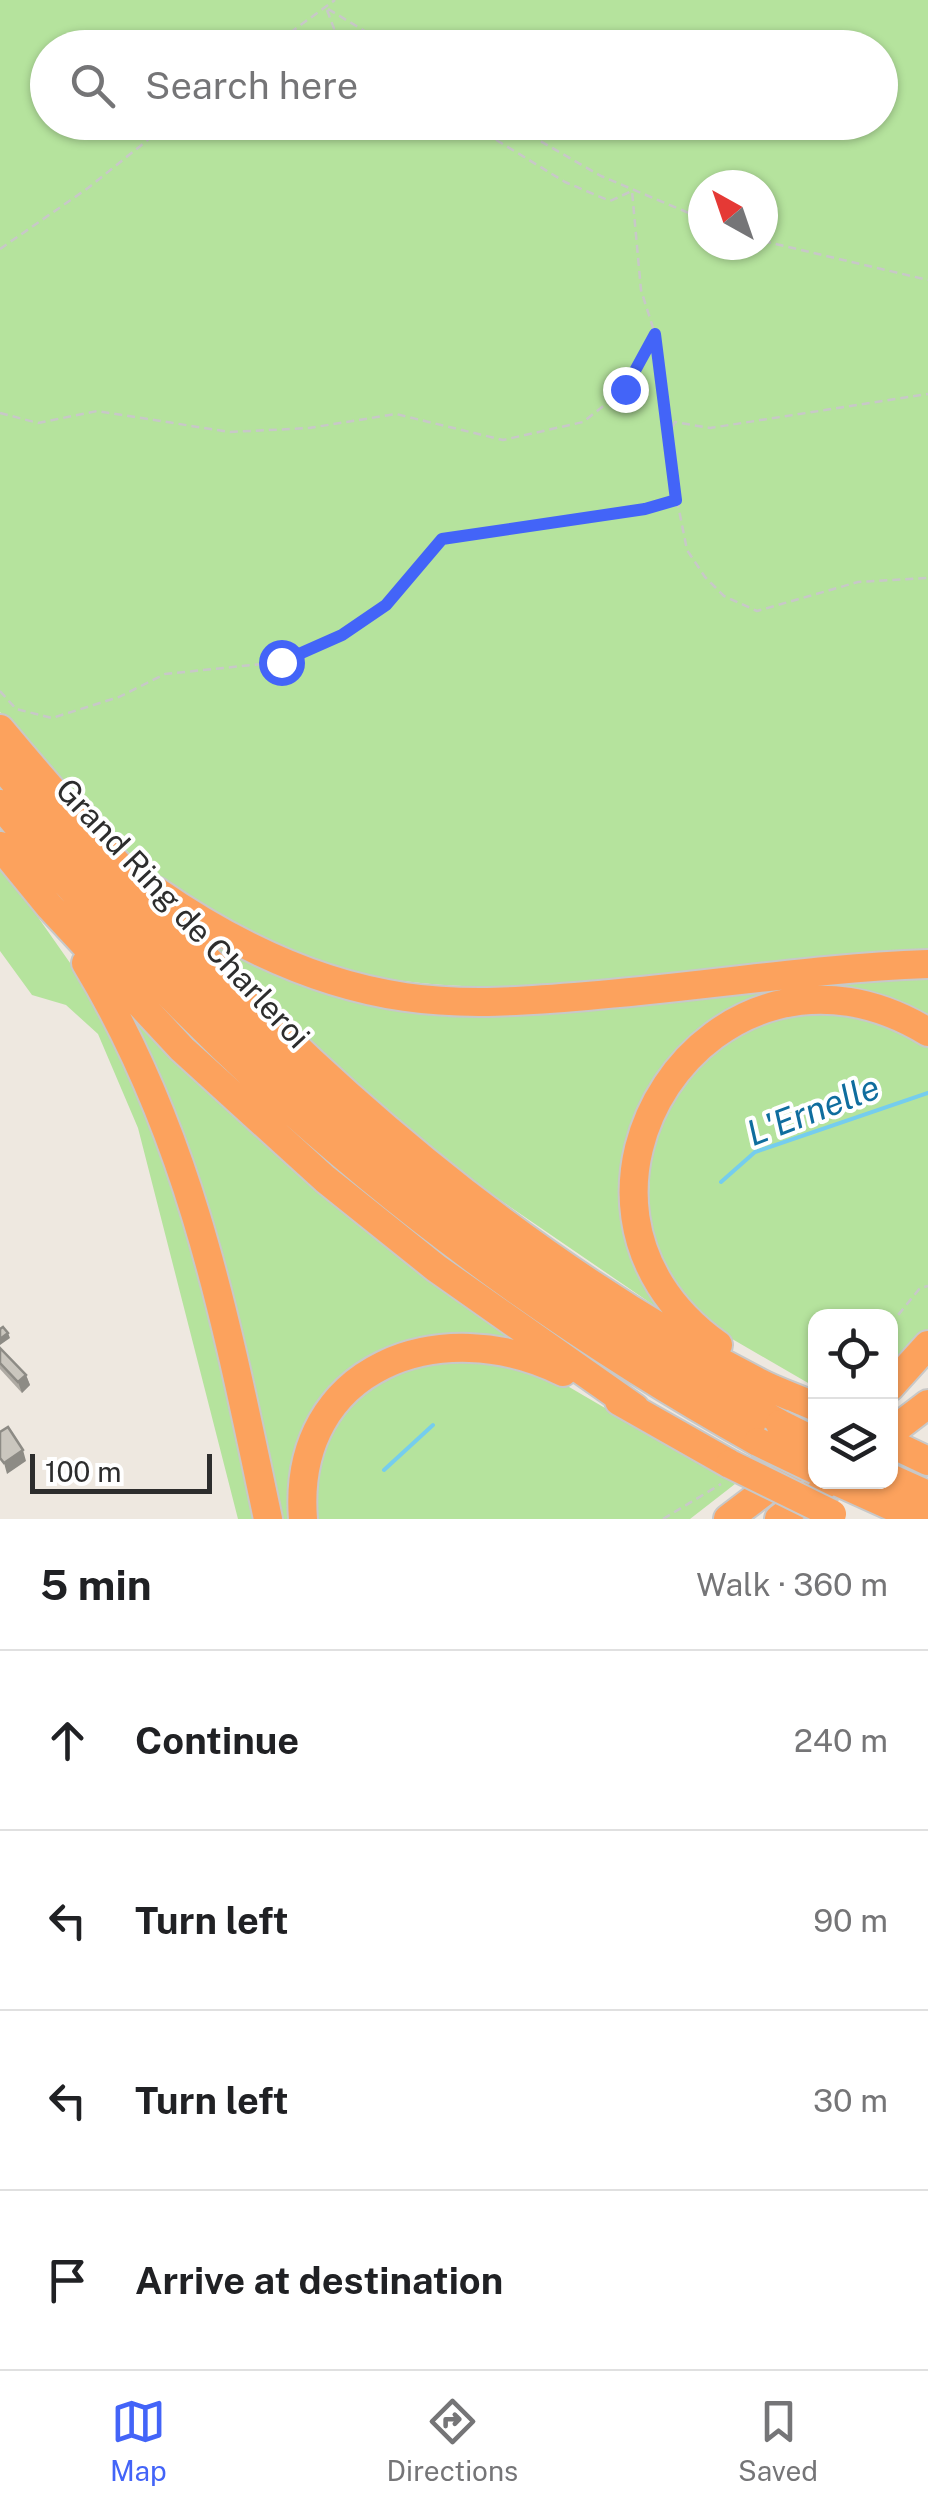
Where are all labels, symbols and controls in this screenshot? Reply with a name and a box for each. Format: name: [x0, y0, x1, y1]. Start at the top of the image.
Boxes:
search box: [30, 30, 898, 140]
icon: search: [65, 58, 120, 113]
text: Search here: [145, 63, 358, 108]
north arrow: [688, 170, 778, 260]
route end: [603, 367, 649, 413]
route start: [259, 640, 305, 686]
street label: Grand Ring de Charleroi: [49, 771, 317, 1055]
water label: L'Ernelle: [741, 1066, 885, 1154]
map controls: [808, 1309, 898, 1489]
button: locate: [808, 1309, 898, 1399]
button: layers: [808, 1399, 898, 1489]
scale bar: [30, 1449, 212, 1494]
text: 100 m: [45, 1455, 122, 1488]
text: 5 min: [40, 1560, 152, 1609]
text: Walk · 360 m: [696, 1566, 888, 1603]
icon: ahead: [40, 1713, 95, 1768]
text: Continue: [135, 1718, 299, 1763]
text: 240 m: [794, 1722, 888, 1759]
icon: left: [40, 1893, 95, 1948]
text: Turn left: [135, 1898, 289, 1943]
text: 90 m: [813, 1902, 888, 1939]
icon: left: [40, 2073, 95, 2128]
text: Turn left: [135, 2078, 289, 2123]
text: 30 m: [813, 2082, 888, 2119]
icon: arrive: [40, 2253, 95, 2308]
text: Arrive at destination: [135, 2258, 503, 2303]
tab: Map: [110, 2394, 167, 2487]
tab: Directions: [387, 2394, 518, 2487]
tab: Saved: [738, 2394, 818, 2487]

